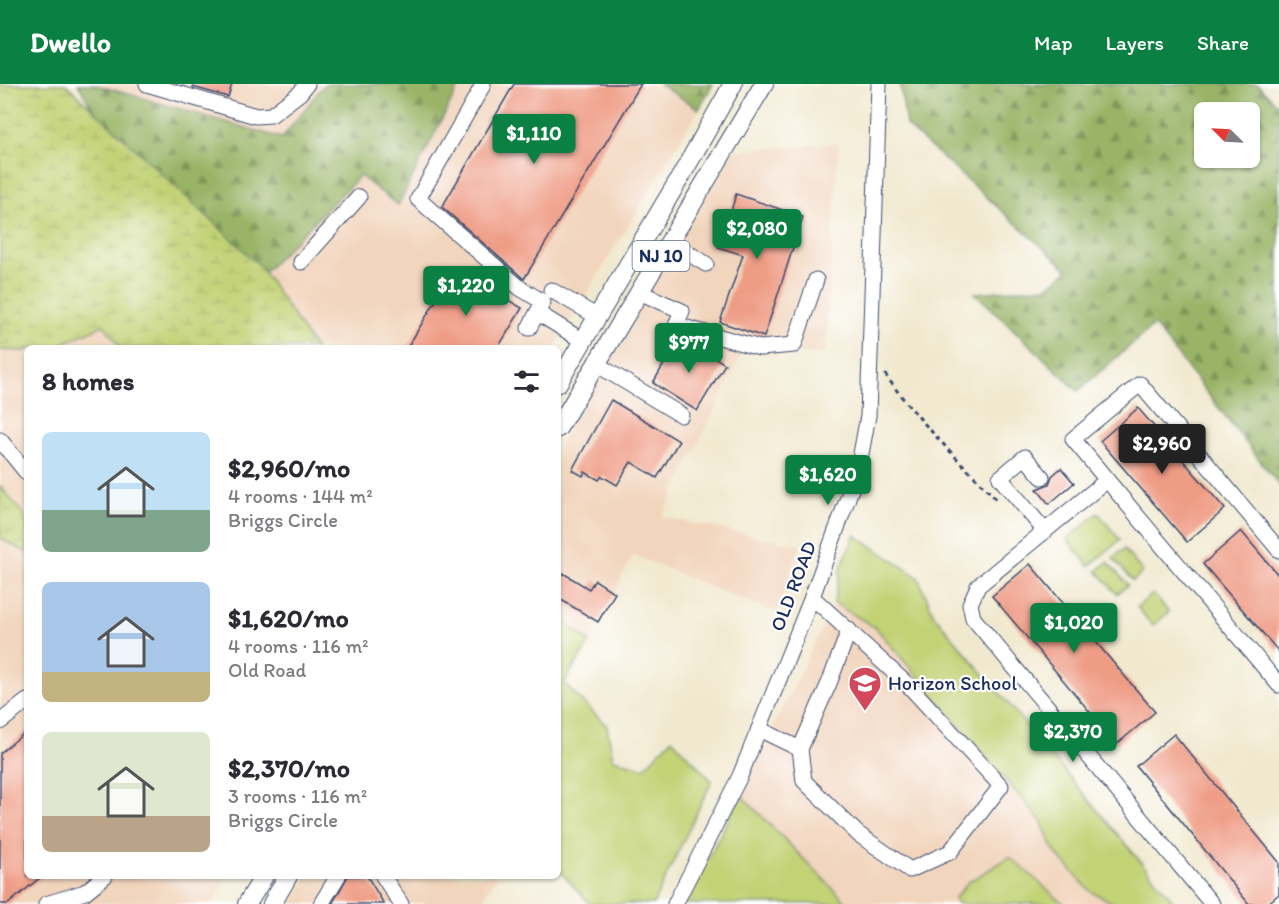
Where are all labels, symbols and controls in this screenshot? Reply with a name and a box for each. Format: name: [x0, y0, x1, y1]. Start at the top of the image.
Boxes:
text: Dwello: [30, 25, 111, 59]
text: Map: [1034, 30, 1073, 55]
text: Layers: [1106, 30, 1164, 55]
text: Share: [1197, 30, 1249, 55]
north arrow: [1194, 102, 1260, 168]
map controls: [1194, 102, 1260, 168]
pin: $1,110: [485, 114, 583, 165]
text: $1,110: [506, 121, 562, 145]
pin: $2,080: [708, 209, 806, 260]
text: $2,080: [727, 216, 788, 240]
road number: NJ 10: [632, 241, 690, 271]
pin: $1,220: [417, 266, 515, 317]
text: $1,220: [437, 273, 495, 297]
pin: $977: [653, 323, 725, 374]
text: $977: [669, 330, 709, 354]
text: 8 homes: [42, 365, 134, 397]
icon: filters: [510, 365, 543, 398]
pin: $2,960: [1113, 424, 1211, 475]
text: $2,960: [1133, 431, 1191, 455]
text: $2,960/mo: [228, 452, 350, 484]
pin: $1,620: [779, 455, 877, 506]
icon: home: [90, 456, 162, 528]
text: $1,620: [799, 462, 857, 486]
text: 4 rooms · 144 m²: [228, 484, 373, 508]
text: Briggs Circle: [228, 508, 338, 532]
street label: OLD ROAD: [765, 538, 821, 634]
text: $1,620/mo: [228, 602, 349, 634]
pin: $1,020: [1025, 603, 1123, 654]
icon: home: [90, 606, 162, 678]
text: $1,020: [1044, 610, 1104, 634]
text: 4 rooms · 116 m²: [228, 634, 368, 658]
text: Old Road: [228, 658, 306, 682]
school or university icon: Horizon School: [847, 665, 883, 712]
place label: Horizon School: [888, 671, 1017, 695]
pin: $2,370: [1024, 712, 1122, 763]
text: $2,370: [1044, 719, 1102, 743]
text: $2,370/mo: [228, 752, 350, 784]
icon: home: [90, 756, 162, 828]
text: 3 rooms · 116 m²: [228, 784, 367, 808]
text: Briggs Circle: [228, 808, 338, 832]

